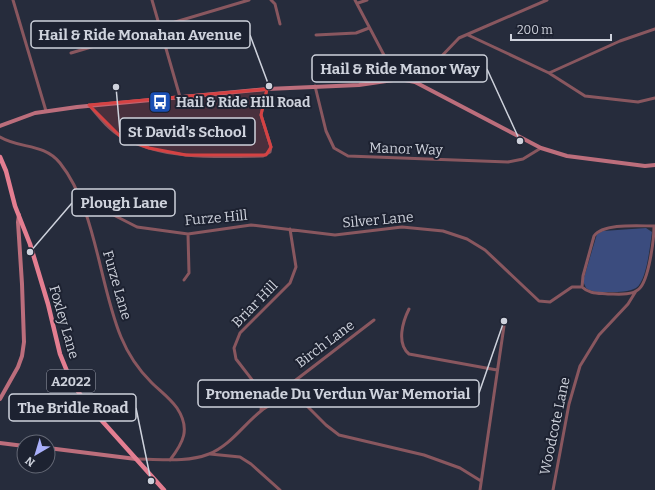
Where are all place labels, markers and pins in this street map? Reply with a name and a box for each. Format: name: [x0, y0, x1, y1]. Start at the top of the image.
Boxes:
callout: Hail & Ride Monahan Avenue: [31, 21, 250, 48]
callout: Hail & Ride Manor Way: [312, 55, 487, 82]
bus stop icon: Hail & Ride Hill Road: [147, 89, 173, 115]
place label: Hail & Ride Hill Road: [176, 94, 311, 111]
callout: St David's School: [120, 118, 255, 145]
callout: Plough Lane: [72, 189, 175, 216]
callout: Promenade Du Verdun War Memorial: [198, 380, 479, 407]
callout: The Bridle Road: [9, 394, 136, 421]

